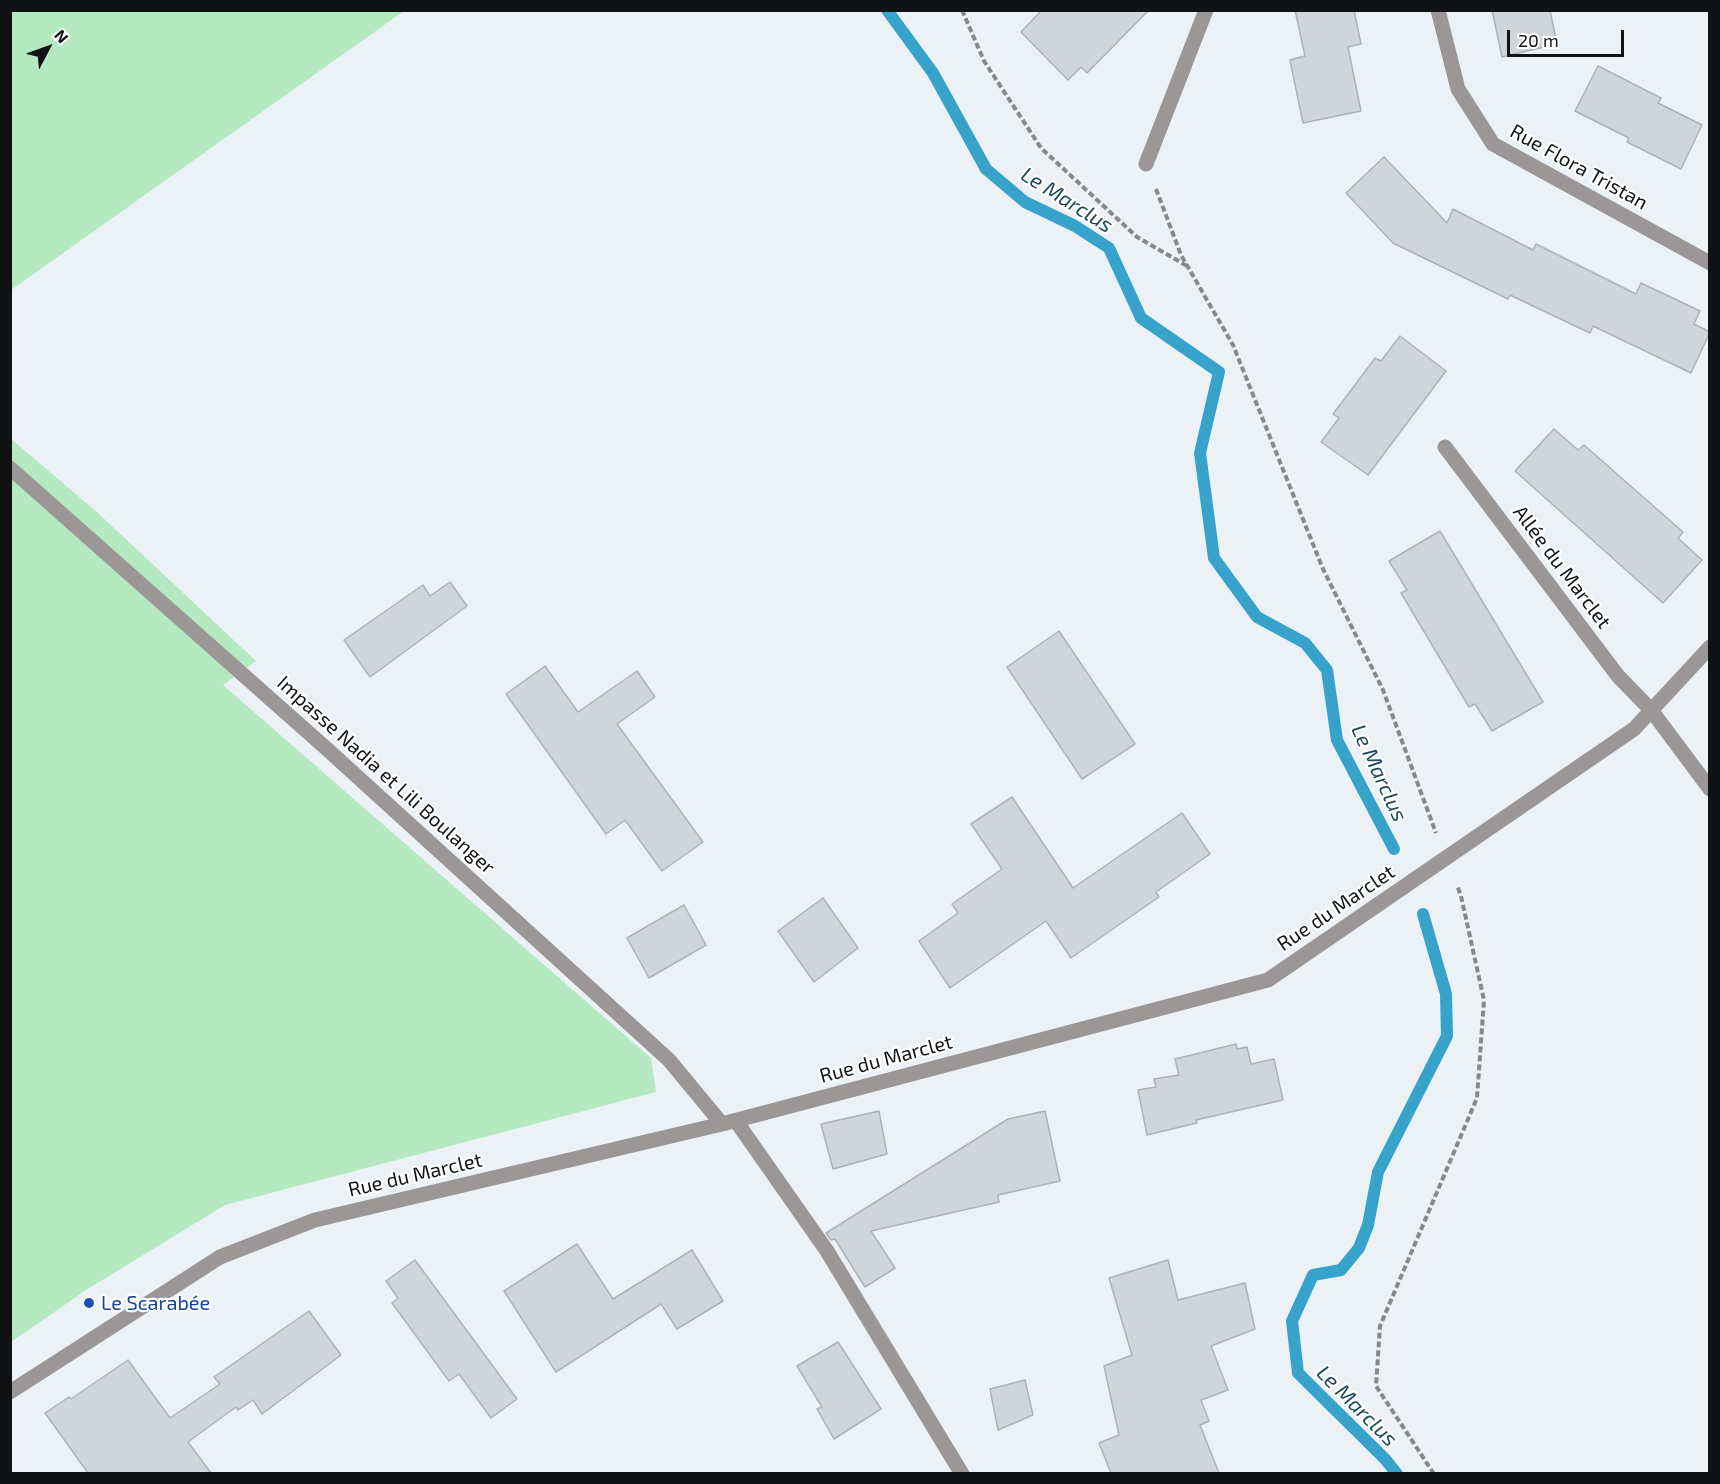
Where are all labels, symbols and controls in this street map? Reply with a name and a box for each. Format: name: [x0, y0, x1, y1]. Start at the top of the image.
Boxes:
north arrow: [18, 18, 78, 78]
scale bar: [1510, 18, 1627, 56]
text: N: [51, 25, 73, 46]
text: 20 m: [1518, 29, 1559, 51]
street label: Rue Flora Tristan: [1506, 119, 1652, 215]
water label: Le Marclus: [1016, 162, 1118, 238]
street label: Allée du Marclet: [1508, 501, 1616, 633]
street label: Impasse Nadia et Lili Boulanger: [272, 671, 500, 879]
water label: Le Marclus: [1346, 721, 1412, 825]
street label: Rue du Marclet: [1273, 860, 1399, 956]
street label: Rue du Marclet: [817, 1030, 955, 1088]
street label: Rue du Marclet: [346, 1148, 484, 1202]
place label: Le Scarabée: [101, 1291, 210, 1315]
marker: Le Scarabée: [82, 1296, 96, 1310]
water label: Le Marclus: [1311, 1360, 1403, 1452]

